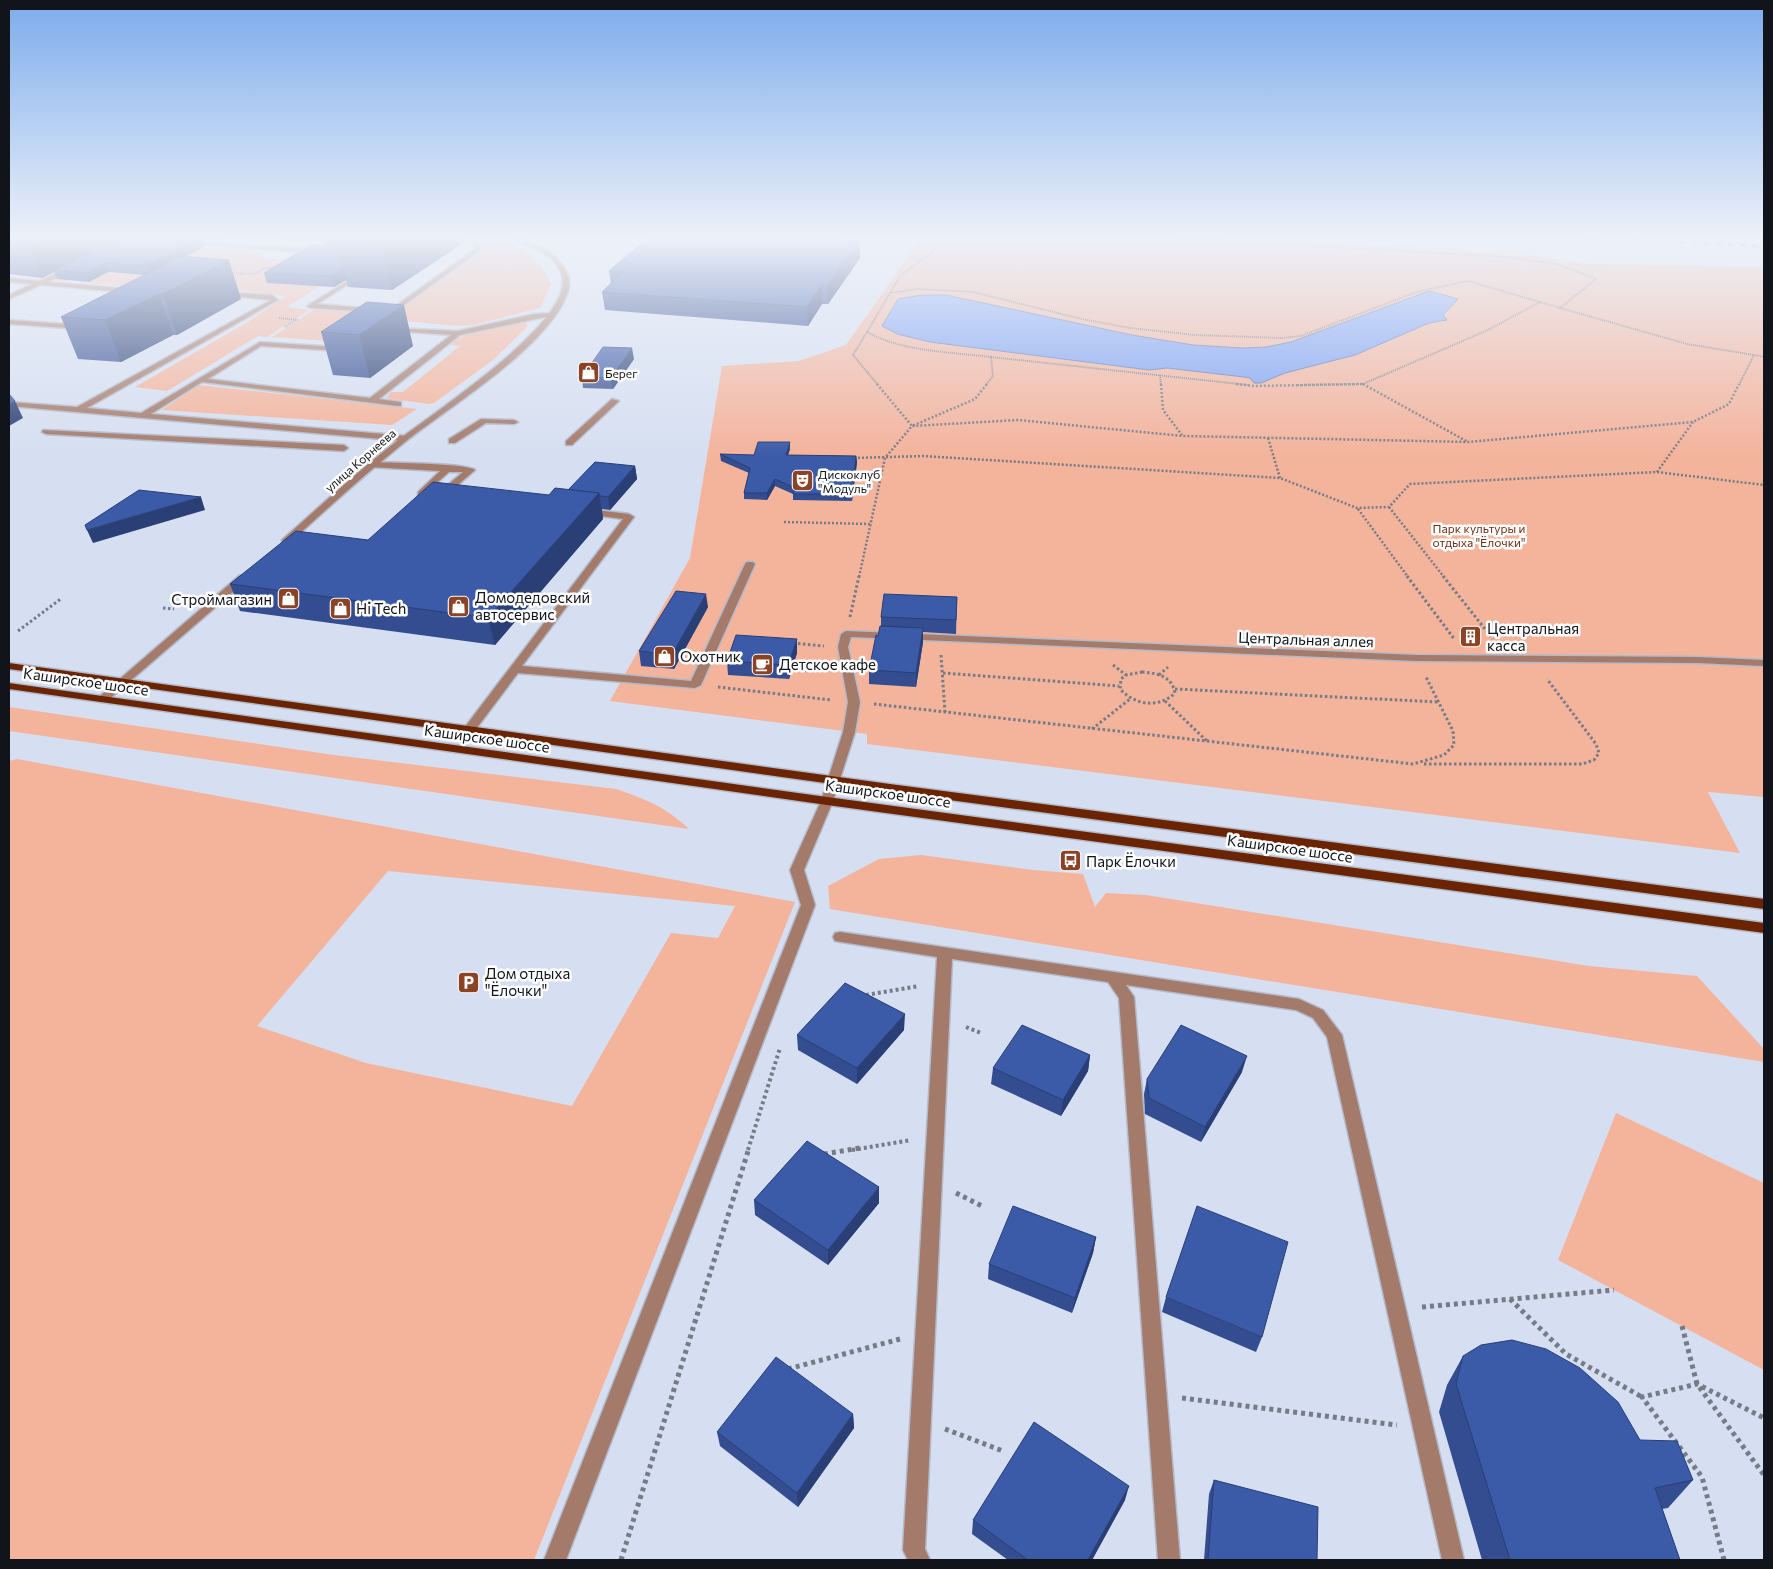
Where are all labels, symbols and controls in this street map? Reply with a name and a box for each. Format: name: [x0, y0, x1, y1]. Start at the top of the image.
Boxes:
shop icon: Берег: [577, 361, 601, 385]
place label: Берег: [605, 366, 637, 380]
street label: улица Корнеева: [322, 426, 398, 494]
place label: Дискоклуб "Модуль": [818, 467, 880, 495]
theatre icon: Дискоклуб "Модуль": [790, 469, 814, 493]
park label: Парк культуры и отдыха "Ёлочки": [1433, 521, 1525, 549]
shop icon: Строймагазин: [276, 587, 300, 611]
place label: Домодедовский автосервис: [475, 588, 590, 623]
place label: Строймагазин: [171, 590, 272, 608]
shop icon: Домодедовский автосервис: [447, 594, 471, 618]
shop icon: Hi Tech: [328, 596, 352, 620]
place label: Hi Tech: [356, 599, 406, 617]
place label: Центральная касса: [1487, 619, 1579, 654]
building icon: Центральная касса: [1459, 625, 1483, 649]
street label: Центральная аллея: [1238, 628, 1374, 650]
shop icon: Охотник: [652, 644, 676, 668]
place label: Охотник: [680, 647, 741, 665]
cafe icon: Детское кафе: [751, 652, 775, 676]
place label: Детское кафе: [779, 655, 876, 673]
street label: Каширское шоссе: [22, 663, 150, 699]
street label: Каширское шоссе: [423, 720, 551, 756]
street label: Каширское шоссе: [824, 775, 952, 811]
street label: Каширское шоссе: [1226, 830, 1354, 866]
bus stop icon: Парк Ёлочки: [1058, 849, 1082, 873]
place label: Парк Ёлочки: [1086, 852, 1176, 870]
place label: Дом отдыха "Ёлочки": [485, 964, 570, 999]
parking icon: Дом отдыха "Ёлочки": [457, 970, 481, 994]

